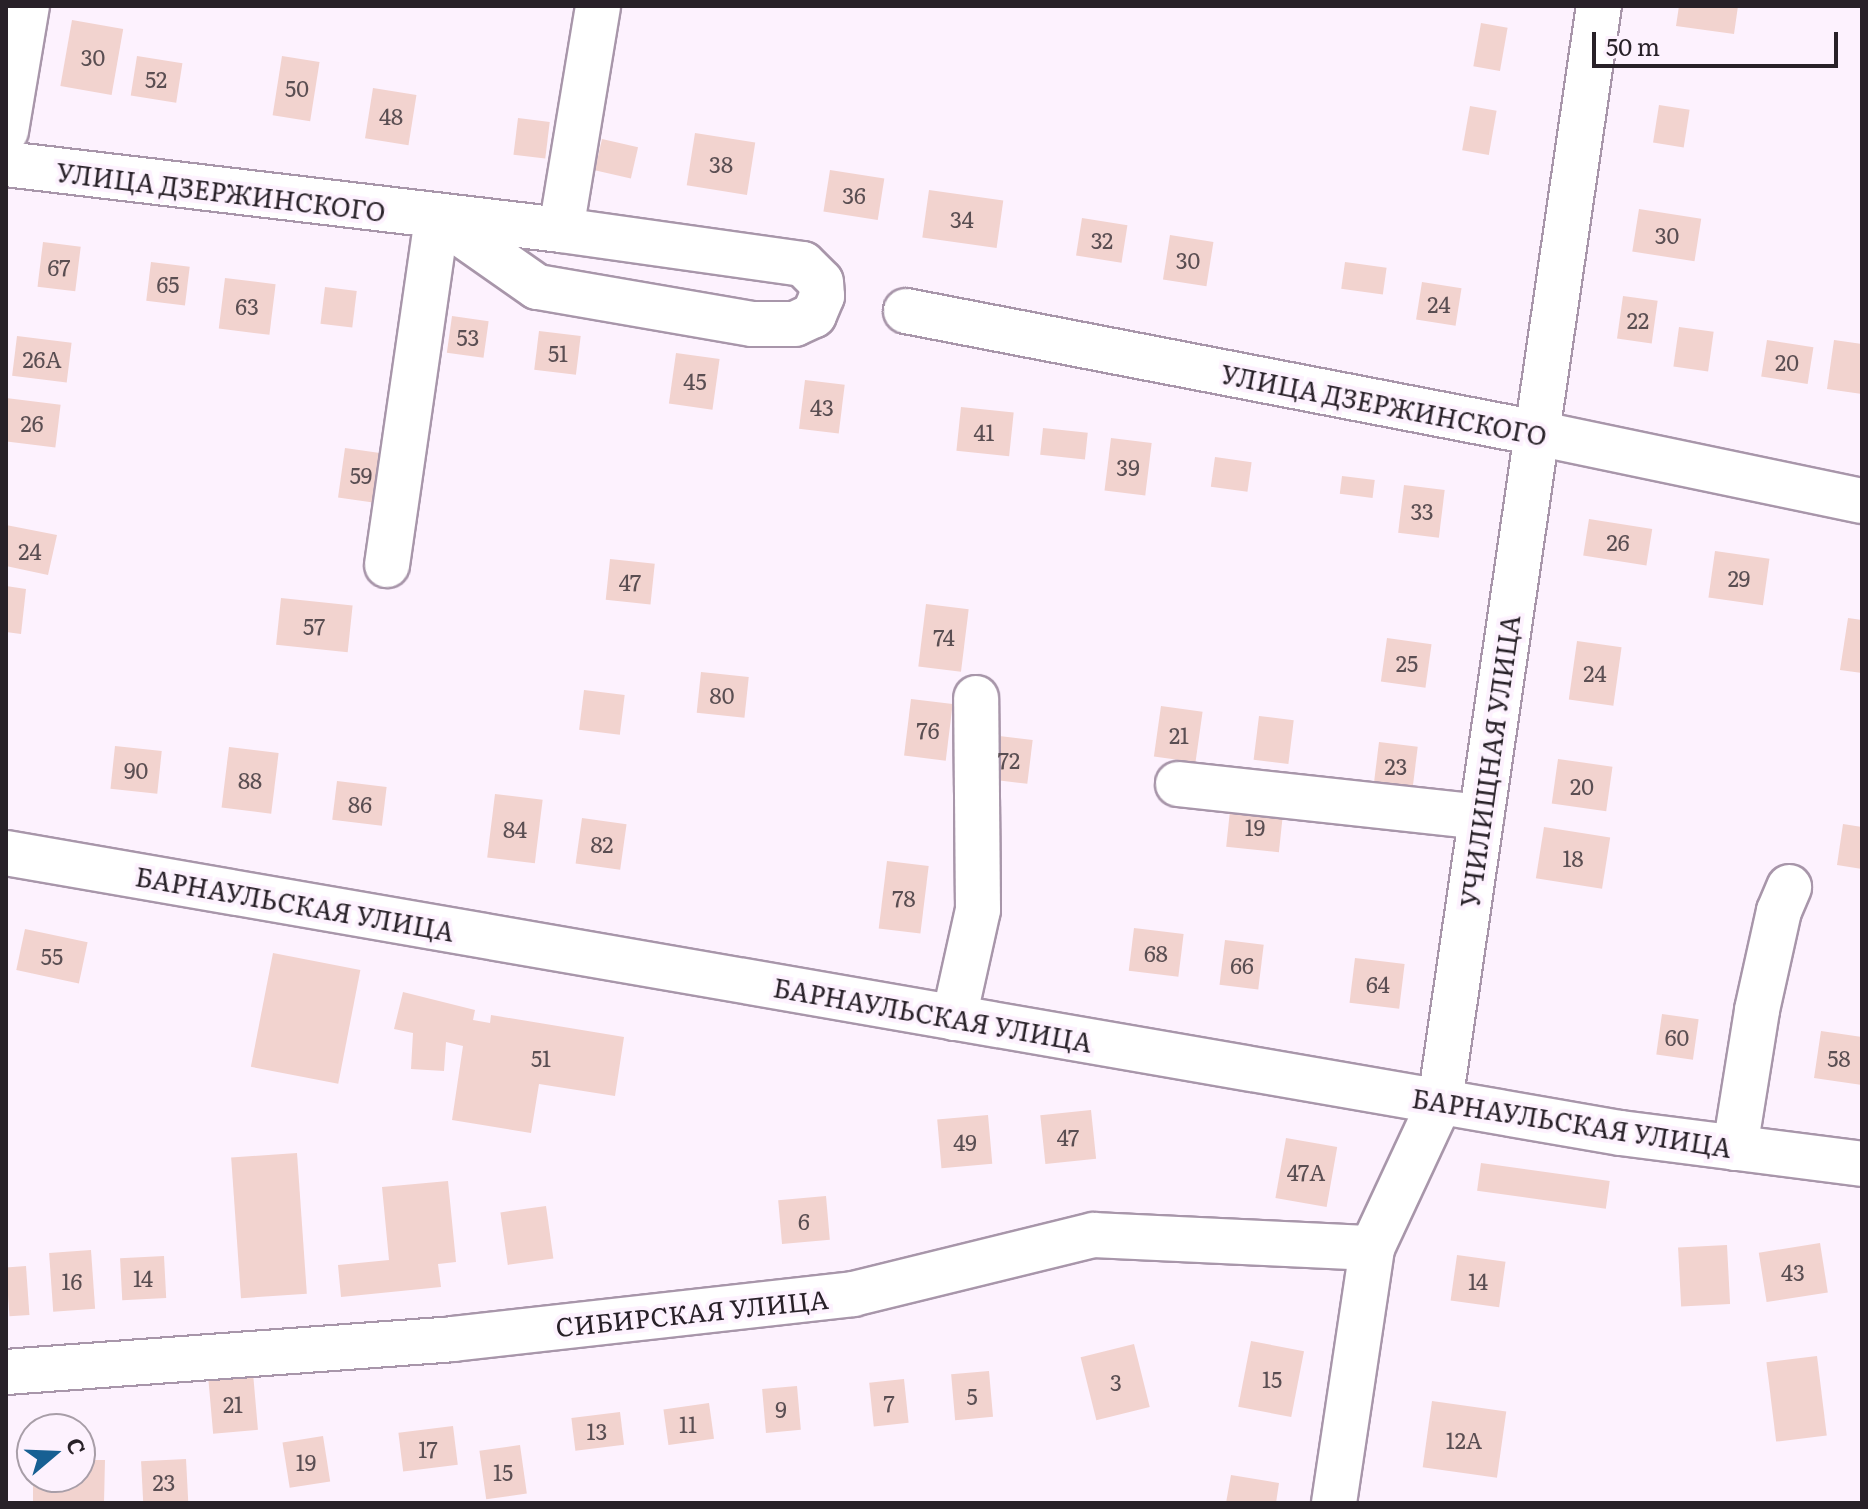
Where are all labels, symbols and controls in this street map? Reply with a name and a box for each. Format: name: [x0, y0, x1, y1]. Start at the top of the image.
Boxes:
scale bar: [1596, 16, 1842, 66]
text: 50 m: [1606, 28, 1660, 63]
house number: 30: [81, 44, 105, 70]
house number: 52: [145, 66, 167, 92]
house number: 50: [285, 75, 309, 101]
house number: 48: [379, 103, 403, 129]
house number: 38: [709, 151, 733, 177]
street label: УЛИЦА ДЗЕРЖИНСКОГО: [55, 155, 387, 227]
house number: 36: [842, 182, 866, 208]
house number: 34: [950, 206, 974, 232]
house number: 30: [1655, 222, 1679, 248]
house number: 32: [1091, 227, 1113, 253]
house number: 30: [1176, 247, 1200, 273]
house number: 67: [48, 254, 70, 280]
house number: 65: [157, 271, 179, 297]
house number: 24: [1427, 291, 1451, 317]
house number: 63: [235, 293, 259, 319]
house number: 22: [1627, 307, 1649, 333]
house number: 53: [456, 324, 480, 350]
house number: 51: [548, 340, 568, 366]
house number: 26А: [22, 346, 62, 372]
house number: 20: [1775, 349, 1799, 375]
street label: УЛИЦА ДЗЕРЖИНСКОГО: [1218, 357, 1550, 451]
house number: 45: [683, 368, 707, 394]
house number: 43: [810, 394, 834, 420]
house number: 26: [21, 410, 43, 436]
house number: 41: [973, 419, 995, 445]
house number: 39: [1116, 454, 1140, 480]
house number: 59: [350, 462, 372, 488]
house number: 33: [1410, 498, 1434, 524]
house number: 26: [1607, 529, 1629, 555]
house number: 24: [18, 538, 42, 564]
house number: 29: [1728, 565, 1750, 591]
house number: 47: [619, 569, 641, 595]
house number: 57: [303, 613, 325, 639]
street label: УЧИЛИЩНАЯ УЛИЦА: [1453, 613, 1525, 909]
house number: 74: [933, 624, 955, 650]
house number: 25: [1396, 650, 1418, 676]
house number: 24: [1583, 660, 1607, 686]
house number: 80: [710, 682, 734, 708]
house number: 76: [917, 717, 939, 743]
house number: 21: [1169, 722, 1189, 748]
house number: 72: [998, 747, 1020, 773]
house number: 23: [1384, 753, 1408, 779]
house number: 90: [124, 757, 148, 783]
house number: 88: [238, 767, 262, 793]
house number: 20: [1570, 773, 1594, 799]
house number: 86: [348, 791, 372, 817]
house number: 19: [1245, 814, 1265, 840]
house number: 84: [503, 816, 527, 842]
house number: 82: [591, 831, 613, 857]
house number: 18: [1562, 845, 1584, 871]
street label: БАРНАУЛЬСКАЯ УЛИЦА: [133, 860, 457, 946]
house number: 78: [892, 885, 916, 911]
house number: 68: [1144, 940, 1168, 966]
house number: 55: [41, 943, 63, 969]
house number: 66: [1230, 952, 1254, 978]
street label: БАРНАУЛЬСКАЯ УЛИЦА: [771, 971, 1095, 1057]
house number: 64: [1366, 971, 1390, 997]
house number: 60: [1665, 1024, 1689, 1050]
house number: 51: [531, 1045, 551, 1071]
house number: 58: [1827, 1045, 1851, 1071]
street label: БАРНАУЛЬСКАЯ УЛИЦА: [1410, 1081, 1734, 1163]
house number: 47: [1057, 1124, 1079, 1150]
house number: 49: [953, 1129, 977, 1155]
house number: 47А: [1287, 1159, 1325, 1185]
house number: 6: [798, 1208, 810, 1234]
house number: 43: [1781, 1259, 1805, 1285]
house number: 14: [133, 1265, 153, 1291]
house number: 16: [62, 1268, 82, 1294]
house number: 14: [1468, 1268, 1488, 1294]
street label: СИБИРСКАЯ УЛИЦА: [554, 1282, 830, 1342]
house number: 15: [1262, 1366, 1282, 1392]
house number: 3: [1110, 1369, 1122, 1395]
house number: 5: [966, 1383, 978, 1409]
house number: 7: [883, 1390, 895, 1416]
house number: 21: [223, 1391, 243, 1417]
house number: 9: [775, 1396, 787, 1422]
house number: 11: [679, 1411, 697, 1437]
north arrow: [16, 1413, 96, 1493]
house number: 13: [587, 1418, 607, 1444]
house number: 12А: [1446, 1427, 1482, 1453]
text: С: [59, 1433, 95, 1458]
house number: 17: [418, 1436, 438, 1462]
house number: 19: [296, 1449, 316, 1475]
house number: 15: [493, 1459, 513, 1485]
house number: 23: [152, 1469, 176, 1495]

